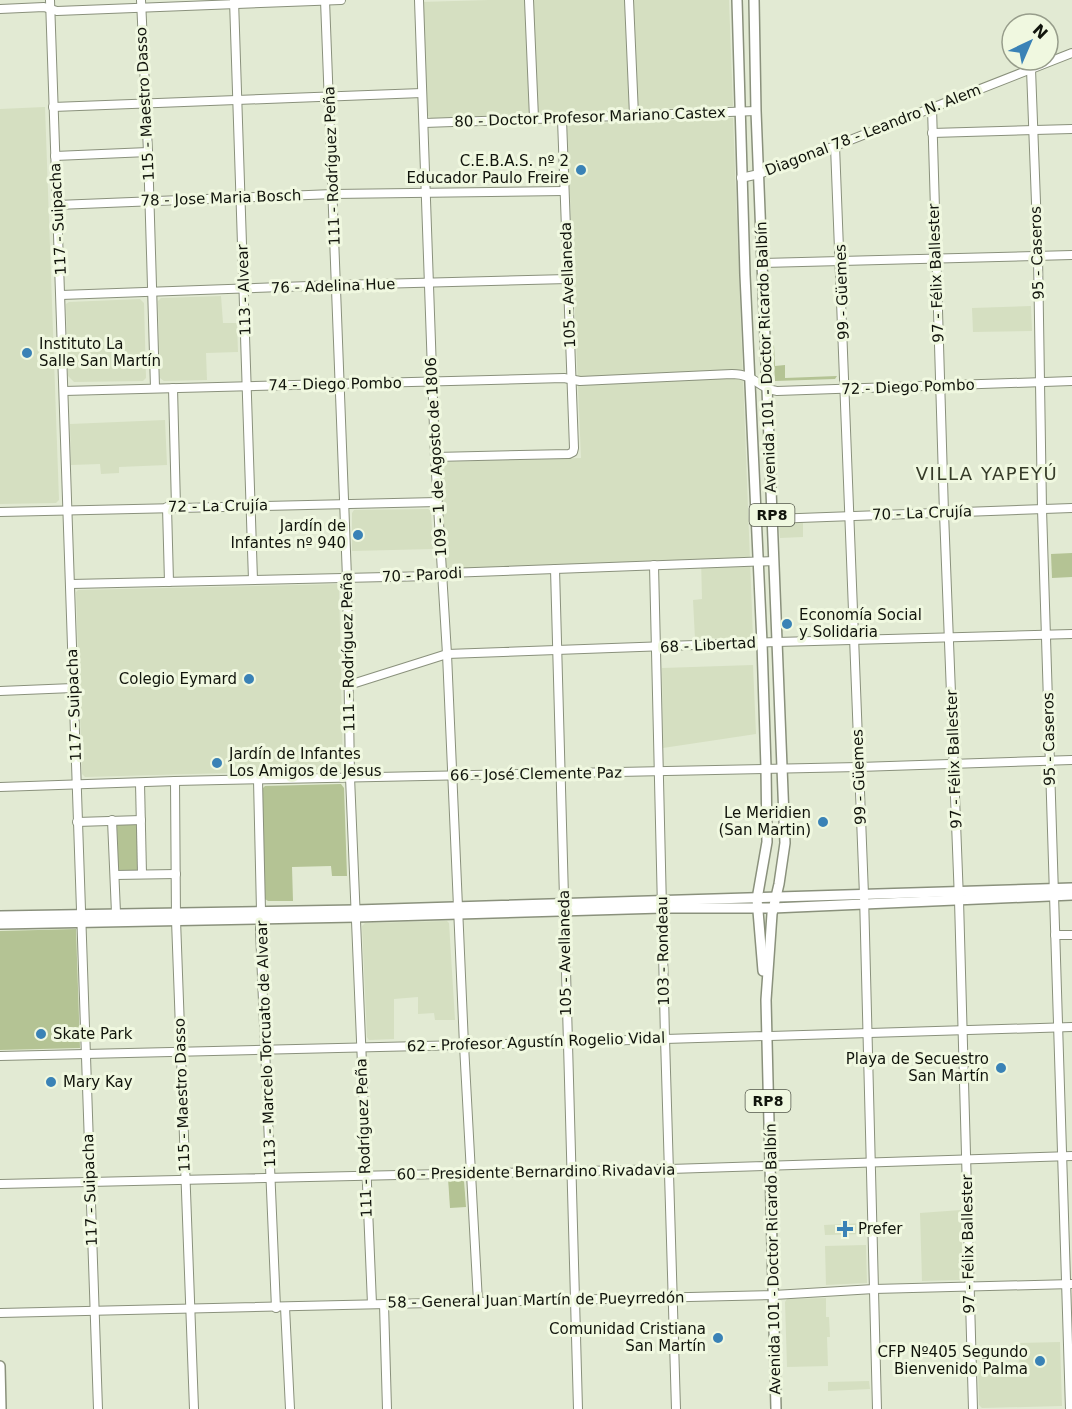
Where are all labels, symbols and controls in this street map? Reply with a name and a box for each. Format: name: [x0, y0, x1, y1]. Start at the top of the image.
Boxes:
north arrow: [1000, 12, 1060, 72]
text: N: [1029, 20, 1051, 43]
street label: 115 - Maestro Dasso: [132, 27, 158, 181]
street label: Diagonal 78 - Leandro N. Alem: [763, 80, 983, 180]
street label: 111 - Rodríguez Peña: [320, 86, 344, 246]
street label: 80 - Doctor Profesor Mariano Castex: [454, 103, 726, 131]
place label: C.E.B.A.S. nº 2 Educador Paulo Freire: [406, 152, 569, 187]
street label: 117 - Suipacha: [46, 162, 70, 276]
marker: C.E.B.A.S. nº 2 Educador Paulo Freire: [574, 163, 588, 177]
street label: 78 - Jose Maria Bosch: [140, 186, 302, 210]
street label: 97 - Félix Ballester: [925, 202, 947, 343]
street label: 95 - Caseros: [1026, 206, 1048, 300]
street label: Avenida 101 - Doctor Ricardo Balbín: [752, 221, 780, 493]
street label: 105 - Avellaneda: [557, 222, 579, 348]
street label: 113 - Alvear: [233, 243, 255, 336]
street label: 99 - Güemes: [831, 244, 853, 340]
street label: 76 - Adelina Hue: [270, 275, 396, 297]
place label: Instituto La Salle San Martín: [39, 335, 161, 370]
marker: Instituto La Salle San Martín: [20, 346, 34, 360]
street label: 109 - 1 de Agosto de 1806: [422, 357, 450, 557]
street label: 74 - Diego Pombo: [268, 374, 402, 394]
street label: 72 - Diego Pombo: [841, 376, 975, 398]
district label: VILLA YAPEYÚ: [916, 463, 1058, 484]
street label: 72 - La Crujía: [168, 496, 268, 516]
street label: 70 - La Crujía: [872, 502, 972, 524]
road number: RP8: [750, 504, 794, 526]
place label: Jardín de Infantes nº 940: [230, 517, 346, 552]
marker: Jardín de Infantes nº 940: [351, 528, 365, 542]
street label: 70 - Parodi: [381, 564, 463, 586]
street label: 111 - Rodríguez Peña: [338, 572, 358, 732]
place label: Economía Social y Solidaria: [799, 606, 922, 641]
marker: Economía Social y Solidaria: [780, 617, 794, 631]
street label: 68 - Libertad: [660, 633, 756, 657]
street label: 117 - Suipacha: [63, 649, 85, 761]
place label: Colegio Eymard: [119, 670, 237, 688]
marker: Colegio Eymard: [242, 672, 256, 686]
street label: 97 - Félix Ballester: [943, 688, 965, 829]
street label: 95 - Caseros: [1039, 692, 1059, 786]
street label: 99 - Güemes: [848, 729, 870, 825]
place label: Jardín de Infantes Los Amigos de Jesus: [228, 745, 382, 780]
marker: Jardín de Infantes Los Amigos de Jesus: [210, 756, 224, 770]
street label: 66 - José Clemente Paz: [450, 763, 622, 784]
place label: Le Meridien (San Martin): [718, 804, 811, 839]
marker: Le Meridien (San Martin): [816, 815, 830, 829]
street label: 105 - Avellaneda: [555, 890, 575, 1016]
street label: 103 - Rondeau: [653, 896, 673, 1006]
street label: 113 - Marcelo Torcuato de Alvear: [253, 919, 279, 1168]
street label: 115 - Maestro Dasso: [170, 1018, 194, 1172]
place label: Skate Park: [53, 1025, 133, 1043]
marker: Skate Park: [34, 1027, 48, 1041]
street label: 62 - Profesor Agustín Rogelio Vidal: [406, 1028, 666, 1056]
place label: Playa de Secuestro San Martín: [846, 1050, 989, 1085]
street label: 111 - Rodríguez Peña: [352, 1058, 376, 1218]
marker: Playa de Secuestro San Martín: [994, 1061, 1008, 1075]
place label: Mary Kay: [63, 1073, 133, 1091]
marker: Mary Kay: [44, 1075, 58, 1089]
road number: RP8: [746, 1090, 790, 1112]
street label: Avenida 101 - Doctor Ricardo Balbín: [762, 1123, 784, 1395]
street label: 117 - Suipacha: [79, 1134, 101, 1246]
street label: 60 - Presidente Bernardino Rivadavia: [396, 1161, 676, 1183]
street label: 97 - Félix Ballester: [958, 1173, 978, 1314]
marker: Prefer: [836, 1220, 854, 1238]
place label: Prefer: [858, 1220, 903, 1238]
street label: 58 - General Juan Martín de Pueyrredón: [387, 1288, 685, 1312]
place label: Comunidad Cristiana San Martín: [549, 1320, 706, 1355]
marker: Comunidad Cristiana San Martín: [711, 1331, 725, 1345]
place label: CFP Nº405 Segundo Bienvenido Palma: [877, 1343, 1028, 1378]
marker: CFP Nº405 Segundo Bienvenido Palma: [1033, 1354, 1047, 1368]

